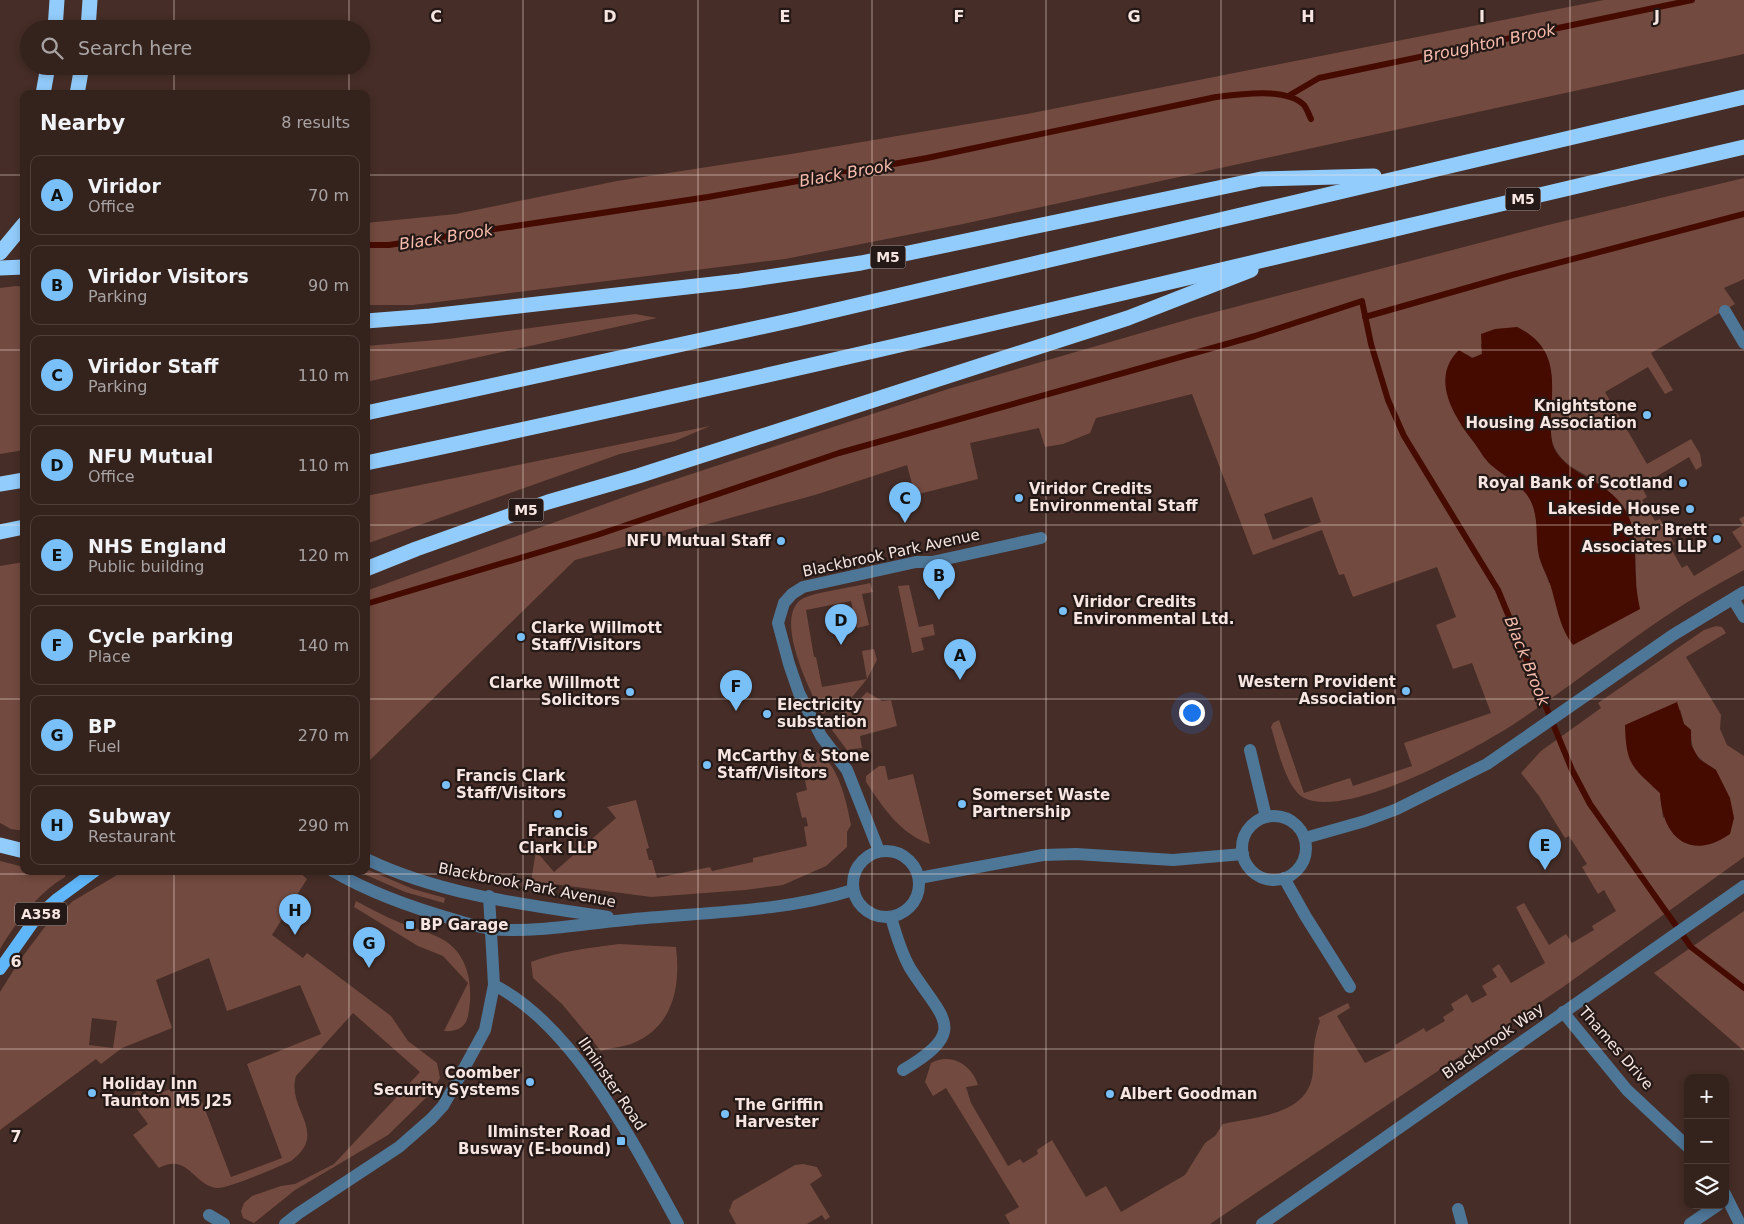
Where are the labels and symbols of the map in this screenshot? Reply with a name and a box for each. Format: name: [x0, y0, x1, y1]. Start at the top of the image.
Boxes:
text: C: [430, 7, 442, 26]
text: D: [603, 7, 617, 26]
text: E: [780, 7, 790, 26]
text: F: [954, 7, 964, 26]
text: G: [1127, 7, 1141, 26]
text: H: [1301, 7, 1315, 26]
text: I: [1479, 7, 1485, 26]
text: J: [1653, 7, 1660, 26]
water label: Broughton Brook: [1421, 19, 1558, 66]
water label: Black Brook: [798, 155, 895, 191]
road number: M5: [1506, 188, 1540, 210]
water label: Black Brook: [398, 220, 495, 254]
road number: M5: [870, 246, 906, 268]
place label: Knightstone Housing Association: [1466, 397, 1637, 432]
marker: Knightstone Housing Association: [1641, 409, 1653, 421]
place label: Royal Bank of Scotland: [1478, 474, 1673, 492]
marker: Royal Bank of Scotland: [1677, 477, 1689, 489]
place label: Viridor Credits Environmental Staff: [1029, 480, 1198, 515]
pin: C: [889, 482, 921, 523]
marker: Viridor Credits Environmental Staff: [1013, 492, 1025, 504]
road number: M5: [508, 498, 544, 522]
place label: Lakeside House: [1548, 500, 1680, 518]
marker: Lakeside House: [1684, 503, 1696, 515]
place label: Peter Brett Associates LLP: [1581, 521, 1707, 556]
street label: Blackbrook Park Avenue: [801, 525, 981, 581]
place label: NFU Mutual Staff: [627, 532, 772, 550]
marker: Peter Brett Associates LLP: [1711, 533, 1723, 545]
marker: NFU Mutual Staff: [775, 535, 787, 547]
pin: B: [923, 559, 955, 600]
place label: Viridor Credits Environmental Ltd.: [1073, 593, 1235, 628]
pin: D: [825, 604, 857, 645]
marker: Viridor Credits Environmental Ltd.: [1057, 605, 1069, 617]
water label: Black Brook: [1500, 614, 1554, 709]
place label: Clarke Willmott Staff/Visitors: [531, 619, 662, 654]
marker: Clarke Willmott Staff/Visitors: [515, 631, 527, 643]
pin: A: [944, 639, 976, 680]
pin: F: [720, 670, 752, 711]
place label: Western Provident Association: [1238, 673, 1396, 708]
place label: Clarke Willmott Solicitors: [489, 674, 620, 709]
marker: Western Provident Association: [1400, 685, 1412, 697]
marker: Clarke Willmott Solicitors: [624, 686, 636, 698]
place label: Electricity substation: [777, 696, 867, 731]
your location: [1179, 700, 1205, 726]
marker: Electricity substation: [761, 708, 773, 720]
place label: McCarthy & Stone Staff/Visitors: [717, 747, 870, 782]
marker: McCarthy & Stone Staff/Visitors: [701, 759, 713, 771]
place label: Francis Clark Staff/Visitors: [456, 767, 566, 802]
marker: Francis Clark Staff/Visitors: [440, 779, 452, 791]
place label: Somerset Waste Partnership: [972, 786, 1110, 821]
marker: Somerset Waste Partnership: [956, 798, 968, 810]
marker: Francis Clark LLP: [552, 808, 564, 820]
place label: Francis Clark LLP: [519, 822, 597, 857]
pin: E: [1529, 829, 1561, 870]
street label: Blackbrook Park Avenue: [437, 859, 617, 911]
pin: H: [279, 894, 311, 935]
road number: A358: [15, 902, 67, 926]
place label: BP Garage: [420, 916, 509, 934]
marker: BP Garage: [404, 919, 416, 931]
pin: G: [353, 927, 385, 968]
text: 6: [10, 952, 22, 971]
street label: Blackbrook Way: [1439, 999, 1547, 1083]
street label: Thames Drive: [1574, 1002, 1657, 1093]
street label: Ilminster Road: [574, 1034, 650, 1134]
place label: Coomber Security Systems: [373, 1064, 521, 1099]
place label: Holiday Inn Taunton M5 J25: [102, 1075, 232, 1110]
marker: Coomber Security Systems: [524, 1076, 536, 1088]
place label: Albert Goodman: [1120, 1085, 1258, 1103]
marker: Holiday Inn Taunton M5 J25: [86, 1087, 98, 1099]
marker: Albert Goodman: [1104, 1088, 1116, 1100]
place label: The Griffin Harvester: [735, 1096, 824, 1131]
marker: The Griffin Harvester: [719, 1108, 731, 1120]
place label: Ilminster Road Busway (E-bound): [458, 1123, 611, 1158]
text: 7: [10, 1127, 22, 1146]
marker: Ilminster Road Busway (E-bound): [615, 1135, 627, 1147]

